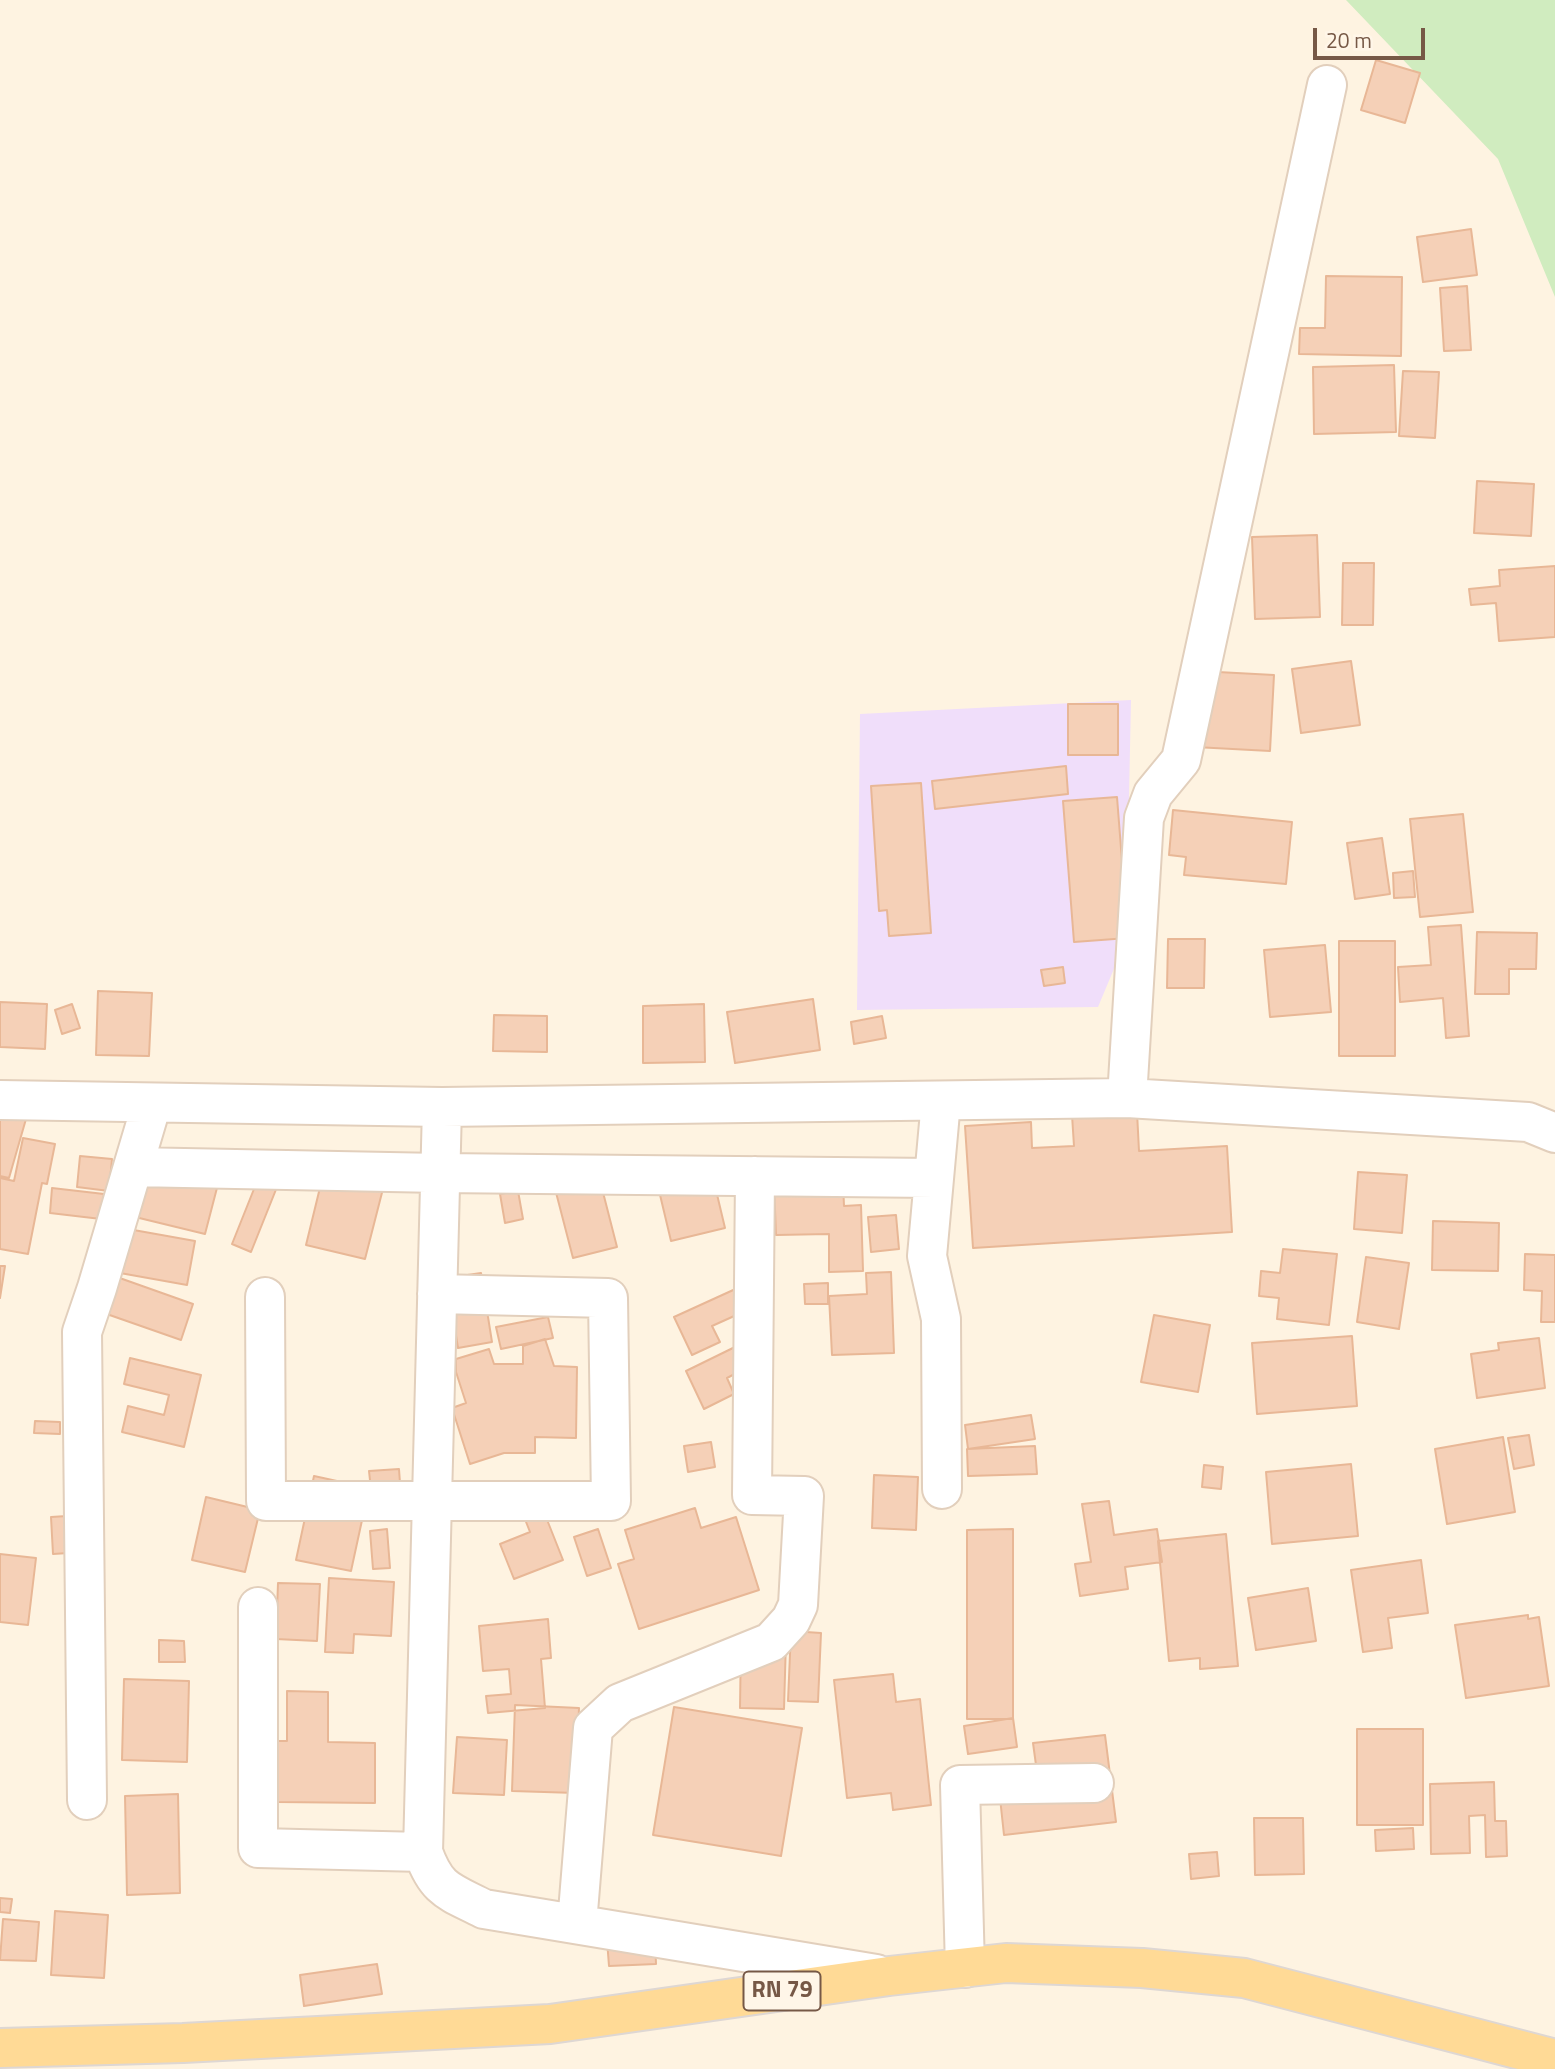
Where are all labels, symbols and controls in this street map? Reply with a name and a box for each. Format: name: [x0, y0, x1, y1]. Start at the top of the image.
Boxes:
scale bar: [1317, 14, 1429, 58]
text: 20 m: [1326, 24, 1372, 56]
road number: RN 79: [744, 1972, 820, 2010]

